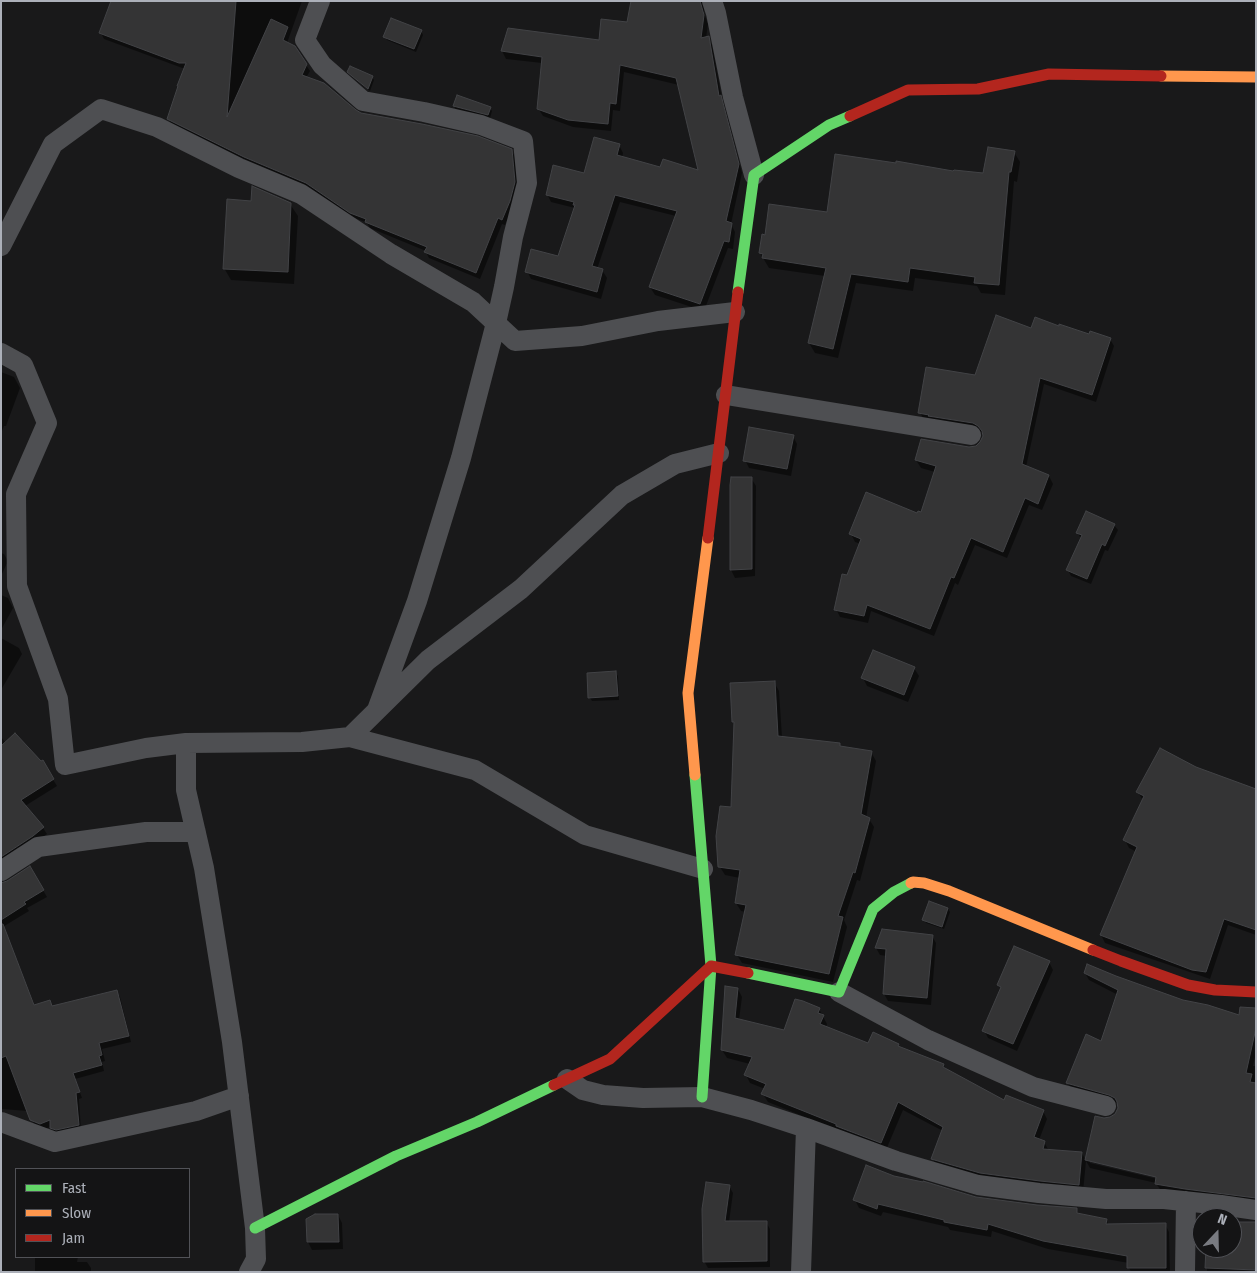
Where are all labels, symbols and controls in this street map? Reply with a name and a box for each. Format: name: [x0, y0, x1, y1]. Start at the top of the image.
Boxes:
legend: [15, 1168, 190, 1258]
text: Fast: [62, 1179, 86, 1197]
text: Slow: [62, 1204, 91, 1222]
north arrow: [1192, 1208, 1242, 1258]
text: N: [1215, 1210, 1229, 1229]
text: Jam: [62, 1229, 85, 1247]

